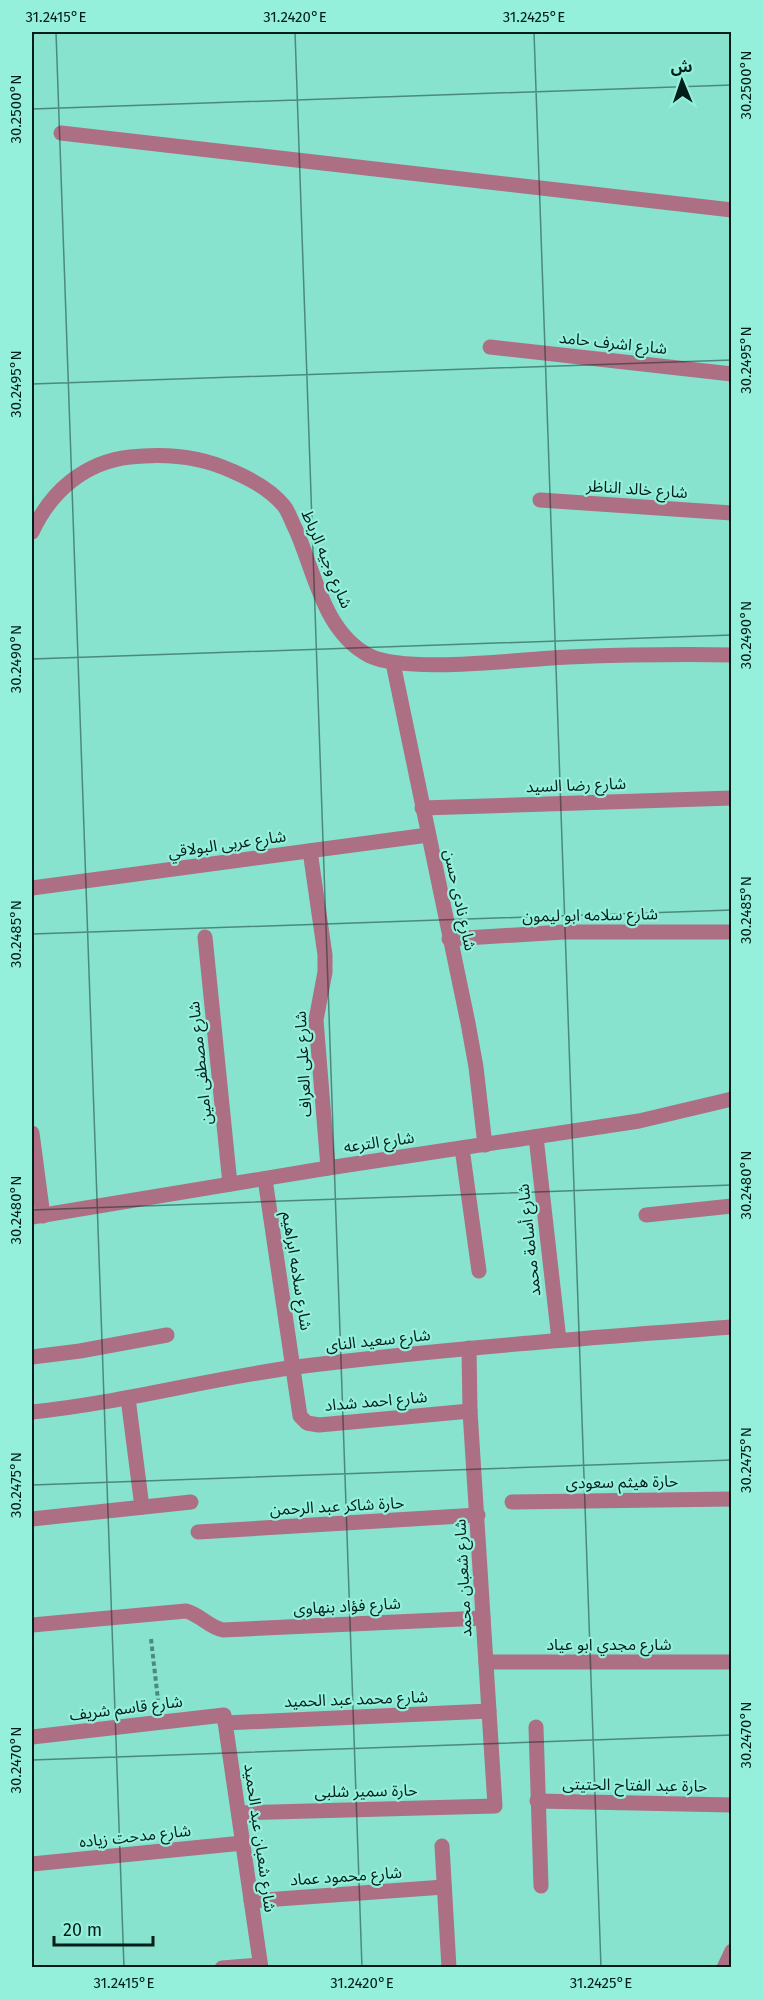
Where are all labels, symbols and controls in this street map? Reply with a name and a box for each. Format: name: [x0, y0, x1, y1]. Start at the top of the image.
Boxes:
text: 31.2415°E: [25, 8, 87, 26]
text: 31.2420°E: [263, 8, 327, 26]
text: 31.2425°E: [503, 8, 565, 26]
text: 30.2500°N: [737, 50, 755, 120]
north arrow: [652, 51, 712, 111]
text: ش: [670, 57, 693, 76]
text: 30.2500°N: [7, 74, 25, 144]
text: 30.2495°N: [737, 326, 755, 394]
street label: شارع اشرف حامد: [558, 328, 668, 361]
text: 30.2495°N: [7, 350, 25, 418]
street label: شارع خالد الناظر: [584, 476, 688, 505]
street label: شارع وجيه الرباط: [295, 507, 356, 612]
text: 30.2490°N: [737, 601, 755, 669]
text: 30.2490°N: [7, 625, 25, 693]
street label: شارع رضا السيد: [526, 774, 627, 799]
street label: شارع عربى البولاقي: [167, 826, 288, 865]
street label: شارع نادى حسن: [437, 848, 480, 953]
text: 30.2485°N: [737, 876, 755, 944]
text: 30.2485°N: [7, 900, 25, 968]
street label: شارع سلامه ابو ليمون: [522, 904, 658, 929]
street label: شارع مصطفى امين: [184, 1000, 219, 1126]
street label: شارع على العراف: [291, 1010, 318, 1117]
street label: شارع الترعه: [342, 1128, 416, 1159]
text: 30.2480°N: [737, 1150, 755, 1220]
text: 30.2480°N: [7, 1175, 25, 1245]
street label: شارع أسامة محمد: [514, 1182, 547, 1297]
street label: شارع سلامه ابراهيم: [275, 1210, 316, 1332]
street label: شارع سعيد الناى: [325, 1325, 432, 1358]
street label: شارع احمد شداد: [324, 1387, 428, 1418]
text: 30.2475°N: [737, 1427, 755, 1493]
text: 30.2475°N: [7, 1452, 25, 1518]
street label: حارة هيثم سعودى: [566, 1472, 679, 1495]
street label: حارة شاكر عبد الرحمن: [269, 1493, 405, 1519]
street label: شارع شعبان محمد: [450, 1518, 479, 1637]
street label: شارع فؤاد بنهاوى: [293, 1594, 401, 1621]
street label: شارع مجدي ابو عياد: [546, 1635, 672, 1657]
street label: شارع محمد عبد الحميد: [284, 1687, 428, 1714]
street label: شارع قاسم شريف: [68, 1692, 184, 1727]
text: 30.2470°N: [737, 1701, 755, 1769]
text: 30.2470°N: [7, 1726, 25, 1794]
street label: شارع شعبان عبد الحميد: [237, 1762, 280, 1914]
street label: حارة عبد الفتاح الحتيتى: [562, 1774, 708, 1799]
street label: حارة سمير شلبى: [314, 1781, 418, 1801]
street label: شارع مدحت زياده: [78, 1821, 192, 1854]
street label: شارع محمود عماد: [289, 1863, 403, 1892]
scale bar: [54, 1909, 153, 1947]
text: 20 m: [63, 1919, 102, 1941]
text: 31.2415°E: [93, 1974, 155, 1992]
text: 31.2420°E: [330, 1974, 394, 1992]
text: 31.2425°E: [570, 1974, 632, 1992]

